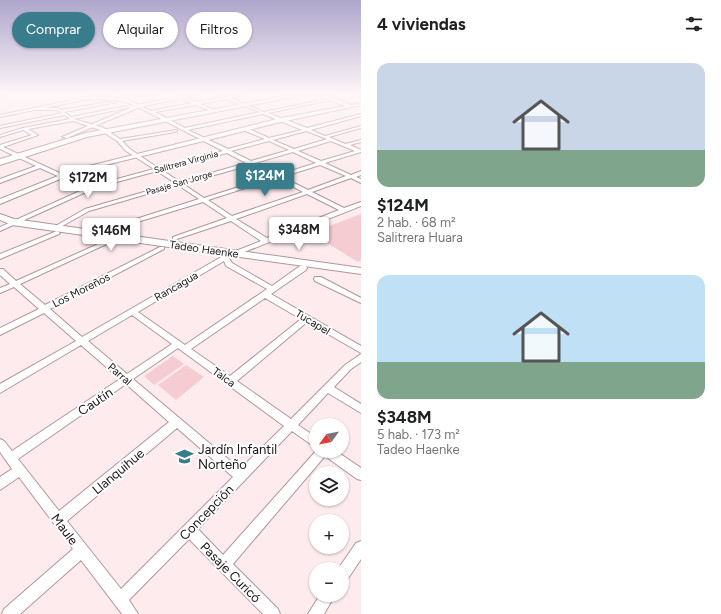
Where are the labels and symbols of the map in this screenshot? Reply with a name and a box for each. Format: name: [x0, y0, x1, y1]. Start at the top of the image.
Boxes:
street label: Salitrera Virginia: [153, 148, 219, 175]
pin: $124M: [237, 163, 293, 197]
pin: $172M: [60, 165, 116, 199]
street label: Pasaje San Jorge: [144, 168, 213, 197]
pin: $348M: [271, 217, 327, 251]
pin: $146M: [83, 218, 139, 252]
street label: Tadeo Haenke: [168, 238, 239, 261]
street label: Rancagua: [152, 269, 200, 304]
street label: Los Moreños: [50, 270, 112, 311]
street label: Tucapel: [293, 307, 332, 338]
street label: Parral: [105, 361, 134, 388]
street label: Talca: [210, 365, 238, 390]
street label: Cautín: [75, 384, 115, 418]
north arrow: [309, 418, 349, 458]
place label: Jardín Infantil Norteño: [198, 442, 277, 472]
street label: Llanquihue: [89, 445, 147, 497]
school or university icon: Jardín Infantil Norteño: [175, 446, 195, 466]
street label: Concepción: [176, 482, 236, 543]
street label: Maule: [48, 511, 81, 548]
street label: Pasaje Curicó: [197, 539, 264, 606]

